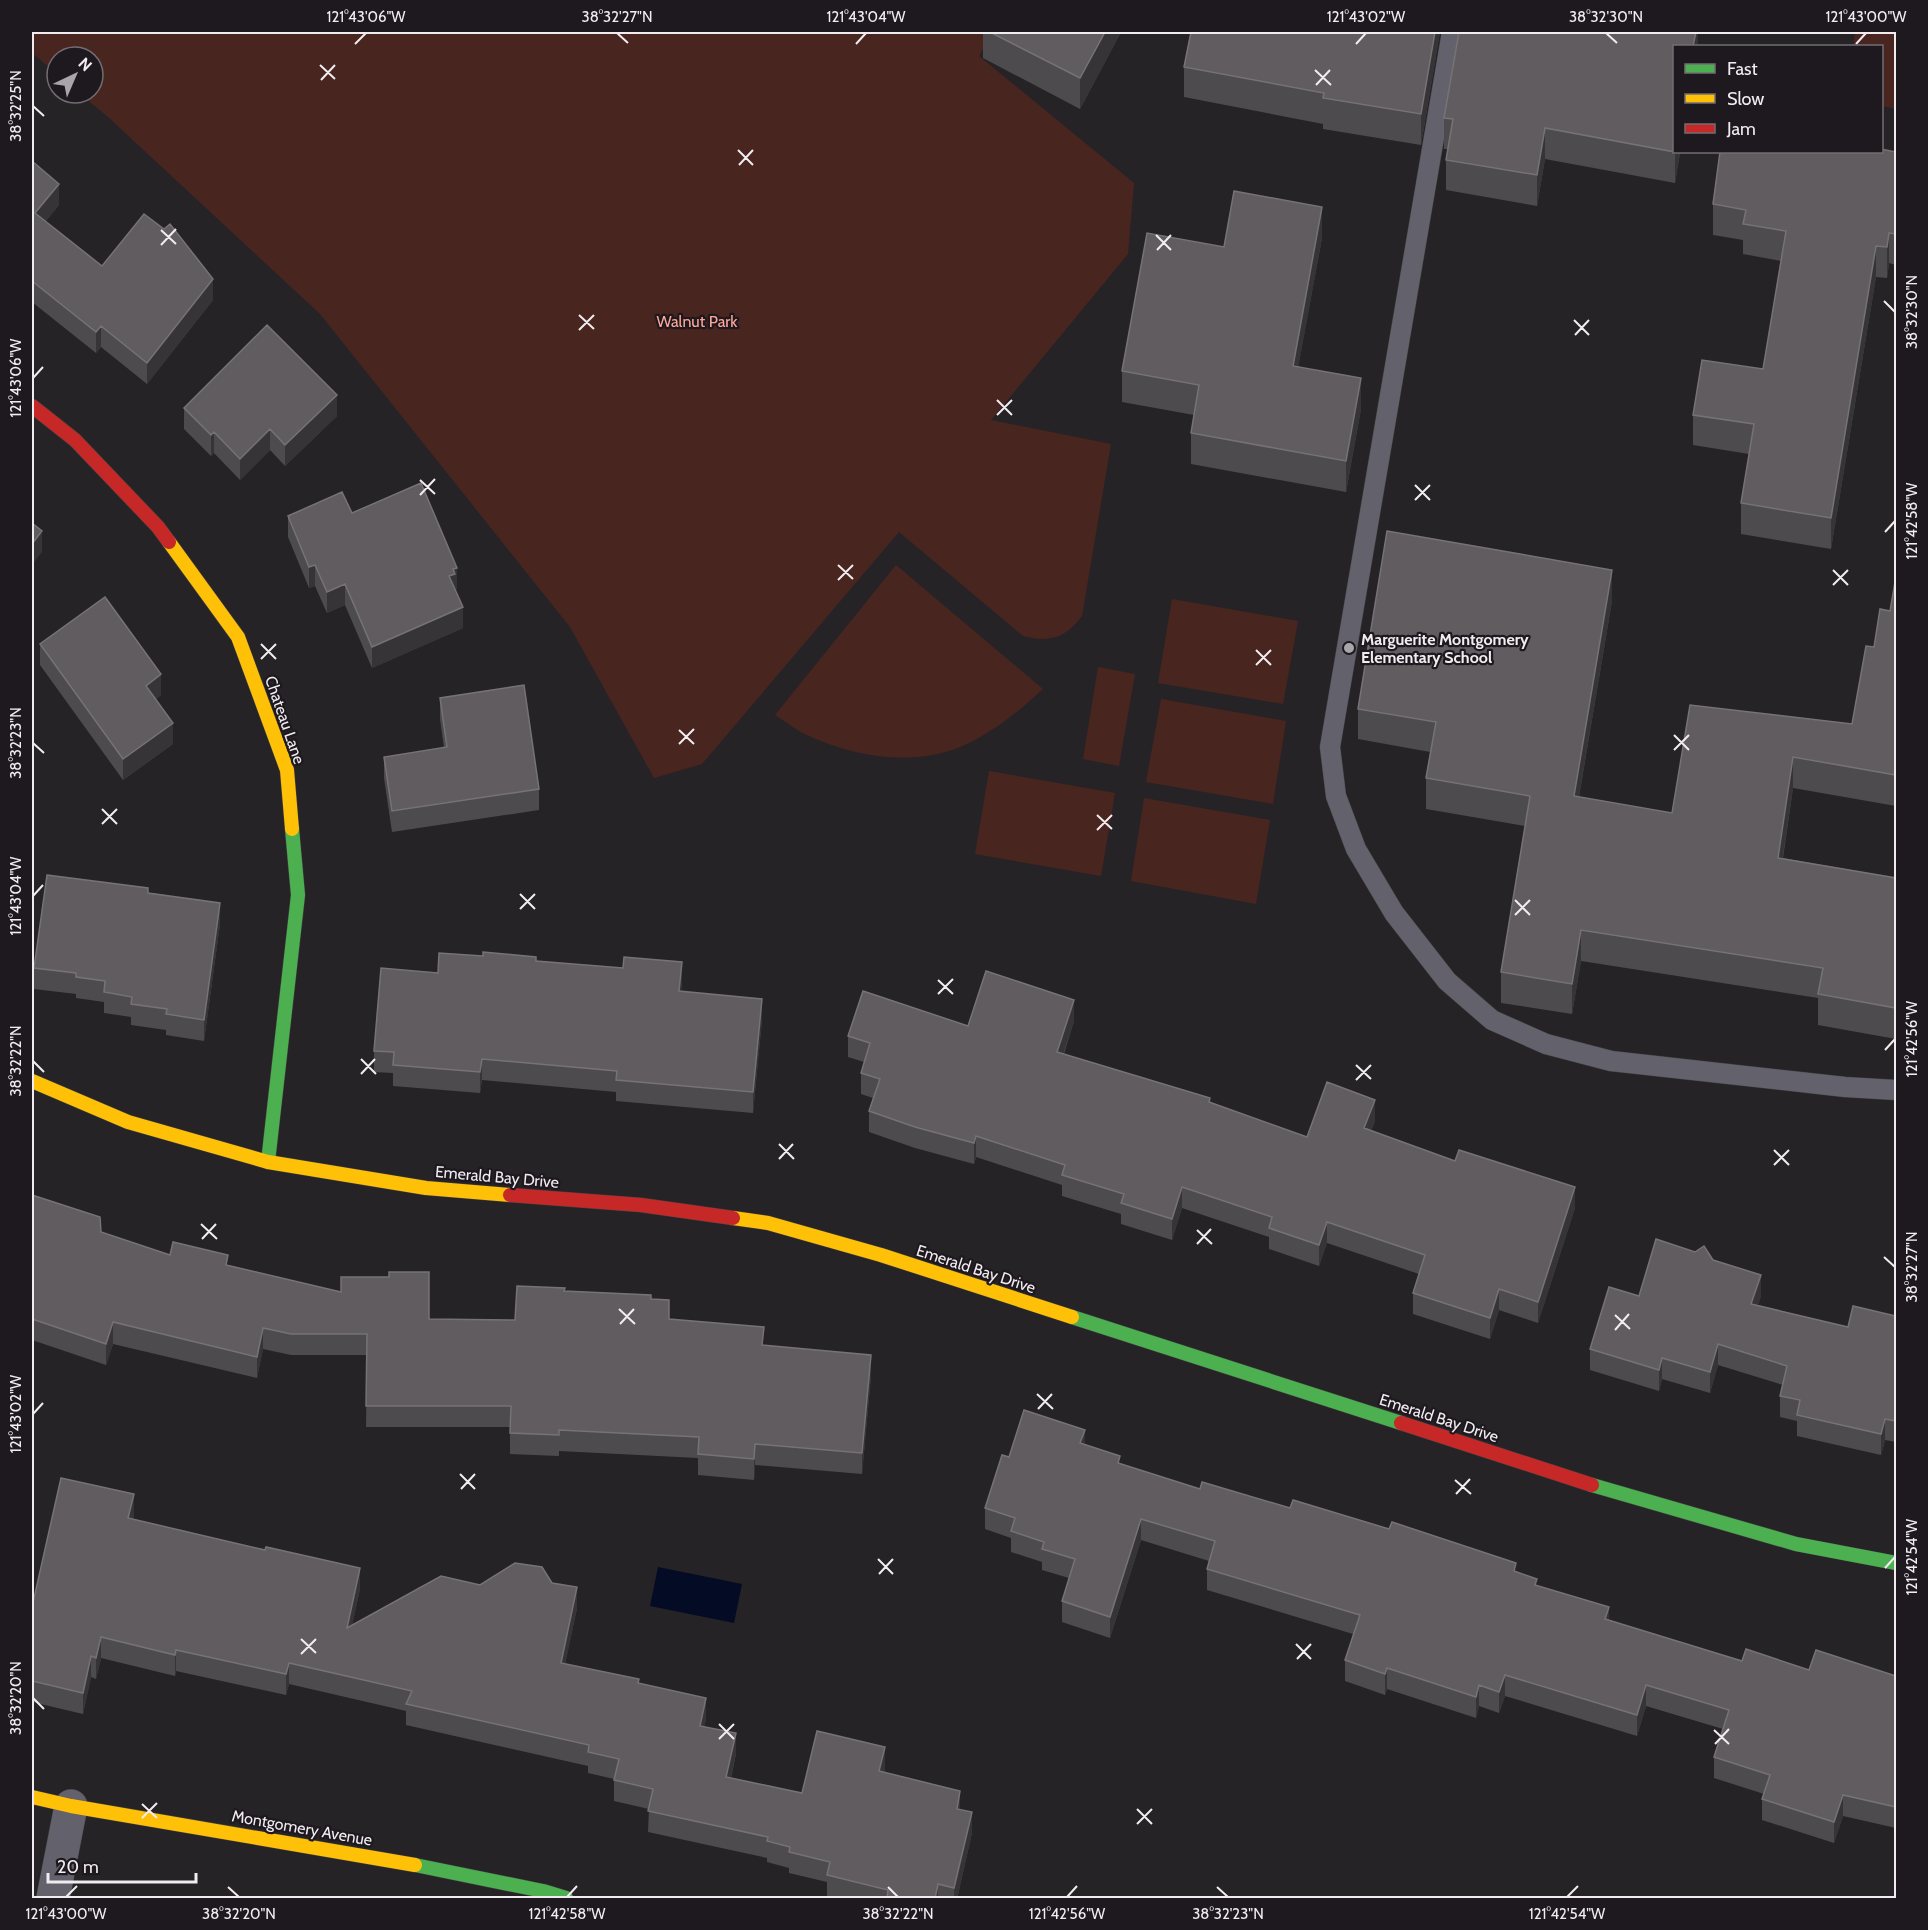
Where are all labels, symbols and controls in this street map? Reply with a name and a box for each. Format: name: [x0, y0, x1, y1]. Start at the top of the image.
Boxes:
text: 121°43'06"W: [327, 8, 406, 26]
text: 38°32'27"N: [582, 8, 652, 26]
text: 121°43'04"W: [827, 8, 906, 26]
text: 121°43'02"W: [1327, 8, 1406, 26]
text: 38°32'30"N: [1569, 8, 1643, 26]
text: 121°43'00"W: [1826, 8, 1907, 26]
north arrow: [45, 45, 105, 105]
legend: [1673, 45, 1883, 153]
text: N: [74, 54, 96, 75]
text: Fast: [1727, 58, 1758, 80]
text: 38°32'25"N: [7, 70, 25, 142]
text: Slow: [1727, 88, 1764, 110]
text: Jam: [1726, 118, 1756, 140]
text: 38°32'30"N: [1903, 275, 1921, 349]
park label: Walnut Park: [656, 312, 738, 331]
text: 121°43'06"W: [7, 338, 25, 417]
text: 121°42'58"W: [1903, 482, 1921, 559]
place label: Marguerite Montgomery Elementary School: [1361, 630, 1529, 667]
marker: Marguerite Montgomery Elementary School: [1342, 641, 1356, 655]
street label: Chateau Lane: [261, 673, 309, 767]
text: 38°32'23"N: [7, 707, 25, 779]
text: 121°43'04"W: [7, 856, 25, 935]
text: 121°42'56"W: [1903, 1000, 1921, 1077]
text: 38°32'22"N: [7, 1025, 25, 1097]
street label: Emerald Bay Drive: [434, 1162, 560, 1192]
text: 38°32'27"N: [1903, 1232, 1921, 1302]
street label: Emerald Bay Drive: [914, 1241, 1038, 1297]
text: 121°43'02"W: [7, 1374, 25, 1453]
street label: Emerald Bay Drive: [1377, 1390, 1501, 1446]
text: 121°42'54"W: [1903, 1518, 1921, 1595]
text: 38°32'20"N: [7, 1661, 25, 1735]
street label: Montgomery Avenue: [230, 1806, 374, 1850]
scale bar: [48, 1846, 196, 1884]
text: 20 m: [57, 1856, 99, 1878]
text: 121°43'00"W: [26, 1905, 107, 1923]
text: 38°32'20"N: [202, 1905, 276, 1923]
text: 121°42'58"W: [529, 1905, 606, 1923]
text: 38°32'22"N: [862, 1905, 934, 1923]
text: 121°42'56"W: [1029, 1905, 1106, 1923]
text: 38°32'23"N: [1192, 1905, 1264, 1923]
text: 121°42'54"W: [1529, 1905, 1606, 1923]

